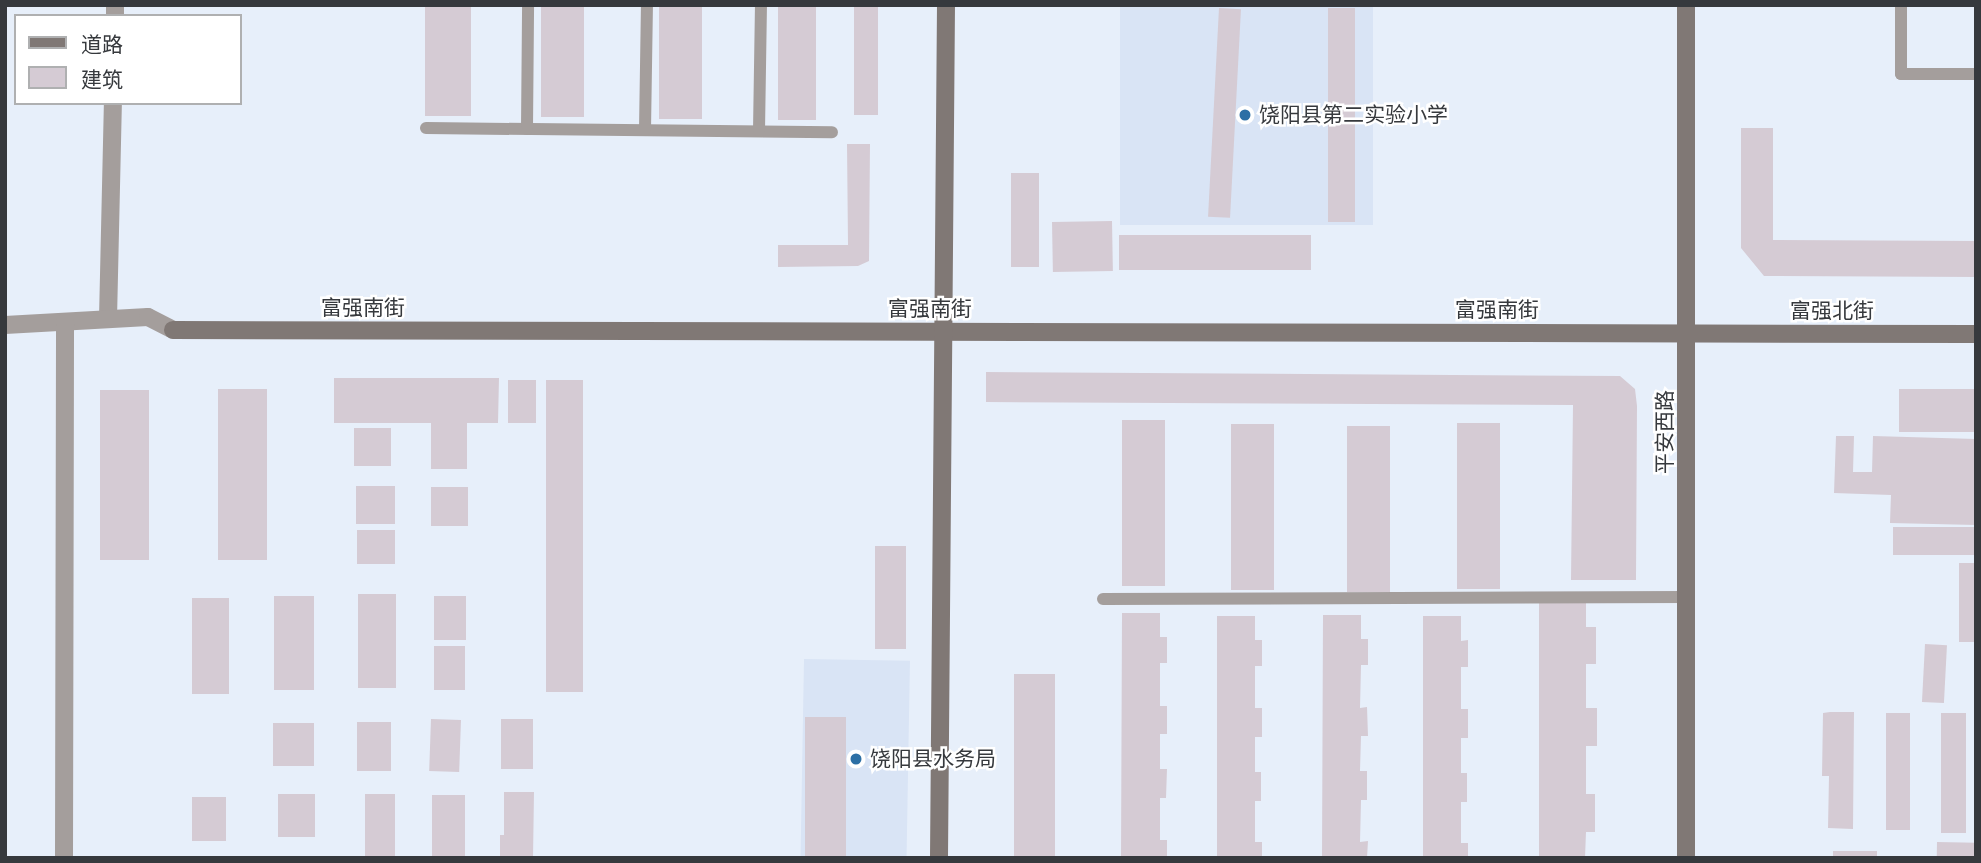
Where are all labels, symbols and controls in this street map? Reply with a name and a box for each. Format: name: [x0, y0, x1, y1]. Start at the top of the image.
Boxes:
legend: [14, 14, 242, 105]
text: 道路: [81, 33, 123, 56]
text: 建筑: [81, 68, 123, 91]
place label: 饶阳县第二实验小学: [1259, 102, 1448, 128]
marker: 饶阳县第二实验小学: [1237, 107, 1253, 123]
street label: 富强南街: [321, 295, 405, 321]
street label: 富强南街: [888, 296, 972, 322]
street label: 富强南街: [1455, 297, 1539, 323]
street label: 富强北街: [1790, 298, 1874, 324]
street label: 平安西路: [1652, 390, 1678, 474]
place label: 饶阳县水务局: [870, 746, 996, 772]
marker: 饶阳县水务局: [848, 751, 864, 767]

